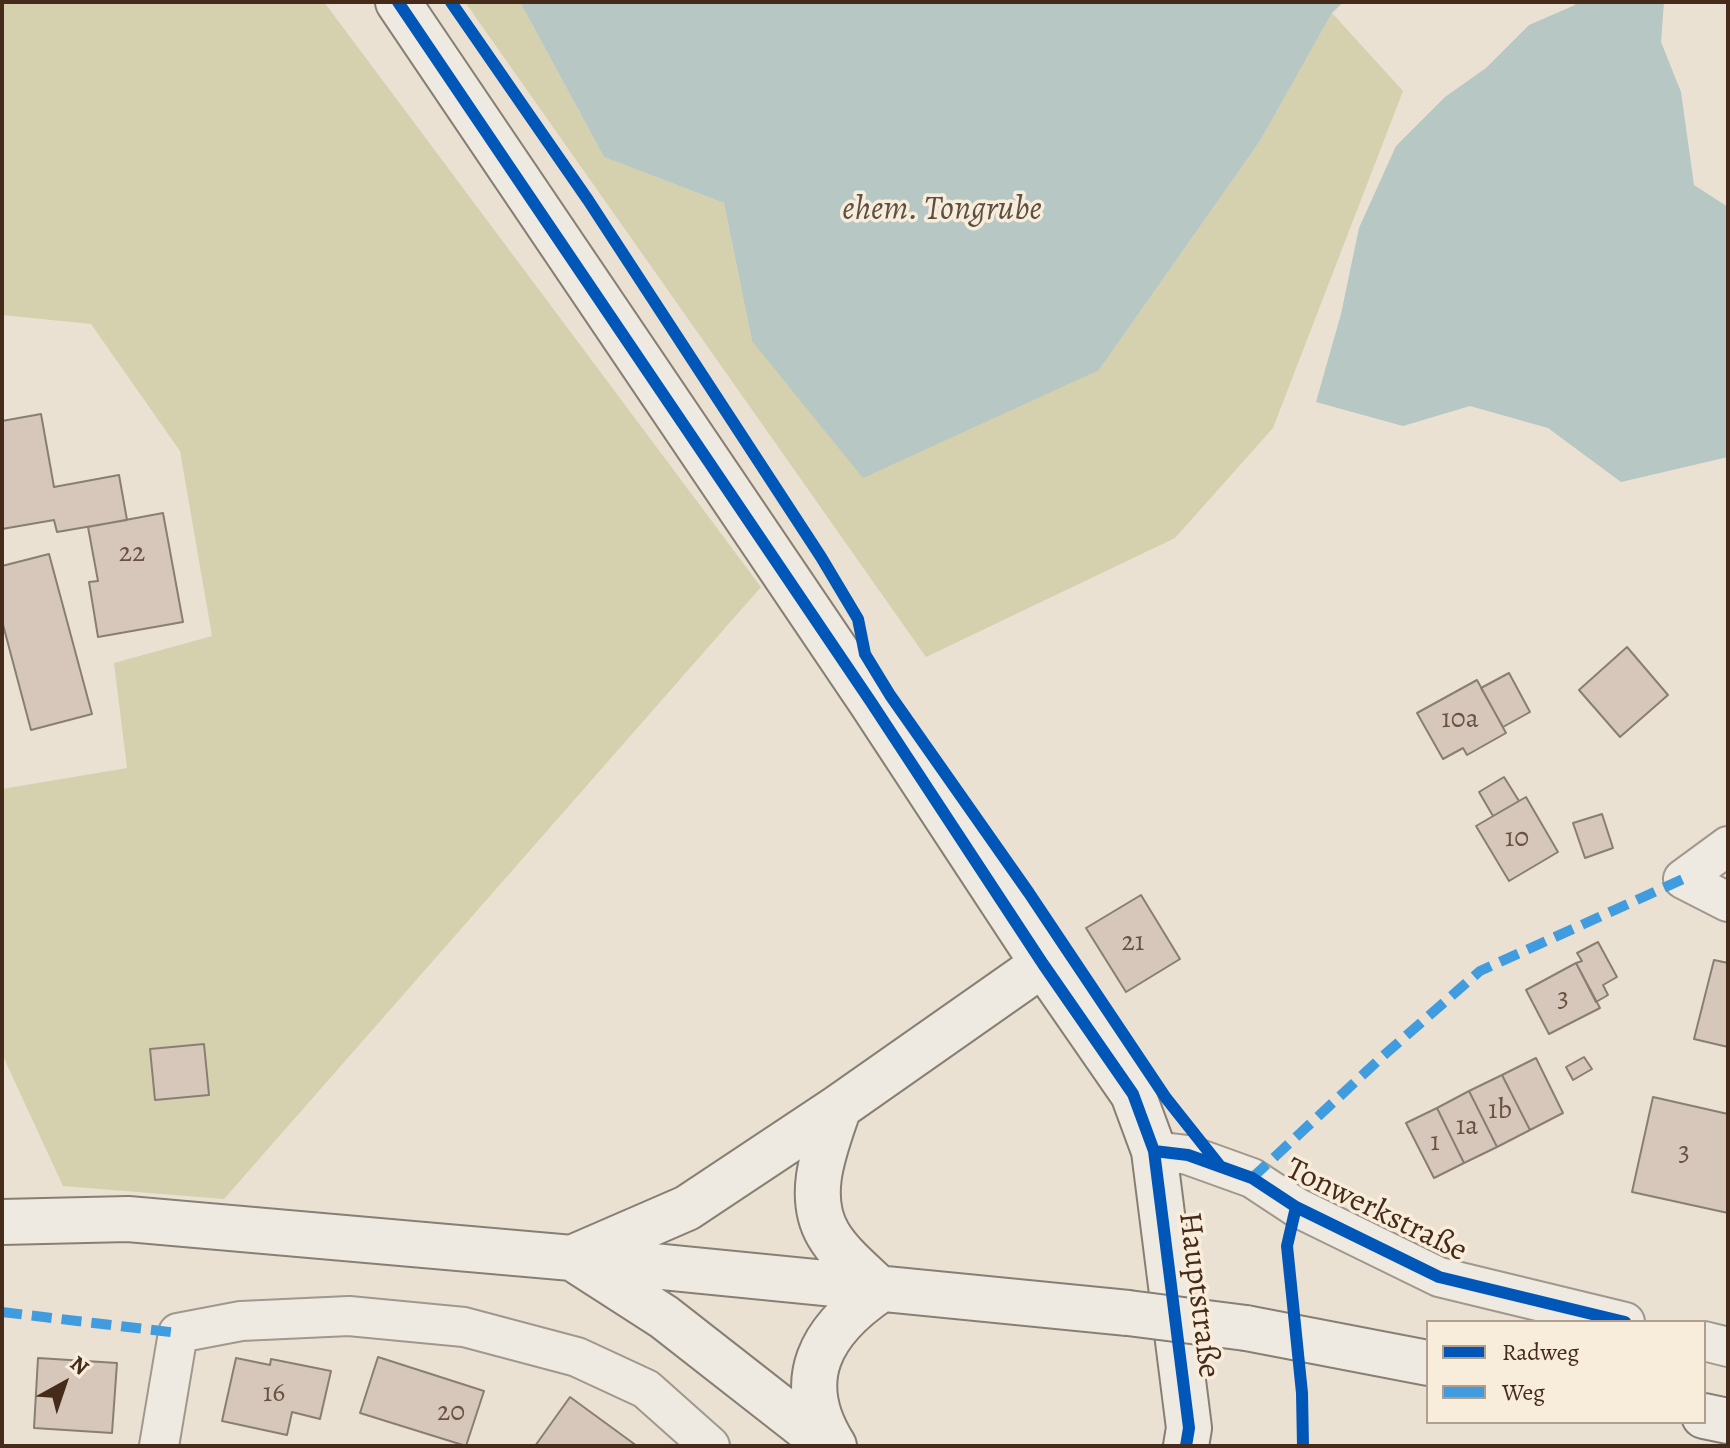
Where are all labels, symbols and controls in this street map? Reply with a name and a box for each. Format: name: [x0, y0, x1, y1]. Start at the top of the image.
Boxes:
water label: ehem. Tongrube: [842, 191, 1042, 231]
house number: 22: [119, 537, 145, 571]
house number: 10a: [1441, 703, 1479, 737]
house number: 10: [1505, 822, 1529, 856]
house number: 21: [1122, 926, 1144, 960]
house number: 3: [1557, 982, 1569, 1016]
house number: 1b: [1488, 1094, 1512, 1128]
house number: 1a: [1456, 1110, 1478, 1144]
house number: 1: [1430, 1126, 1440, 1160]
house number: 3: [1678, 1136, 1690, 1170]
street label: Tonwerkstraße: [1279, 1151, 1473, 1271]
street label: Hauptstraße: [1169, 1210, 1227, 1380]
legend: [1426, 1320, 1706, 1424]
text: Radweg: [1502, 1336, 1579, 1368]
north arrow: [24, 1344, 104, 1424]
text: N: [64, 1349, 95, 1382]
text: Weg: [1502, 1376, 1545, 1408]
house number: 16: [263, 1377, 285, 1411]
house number: 20: [437, 1396, 465, 1430]

